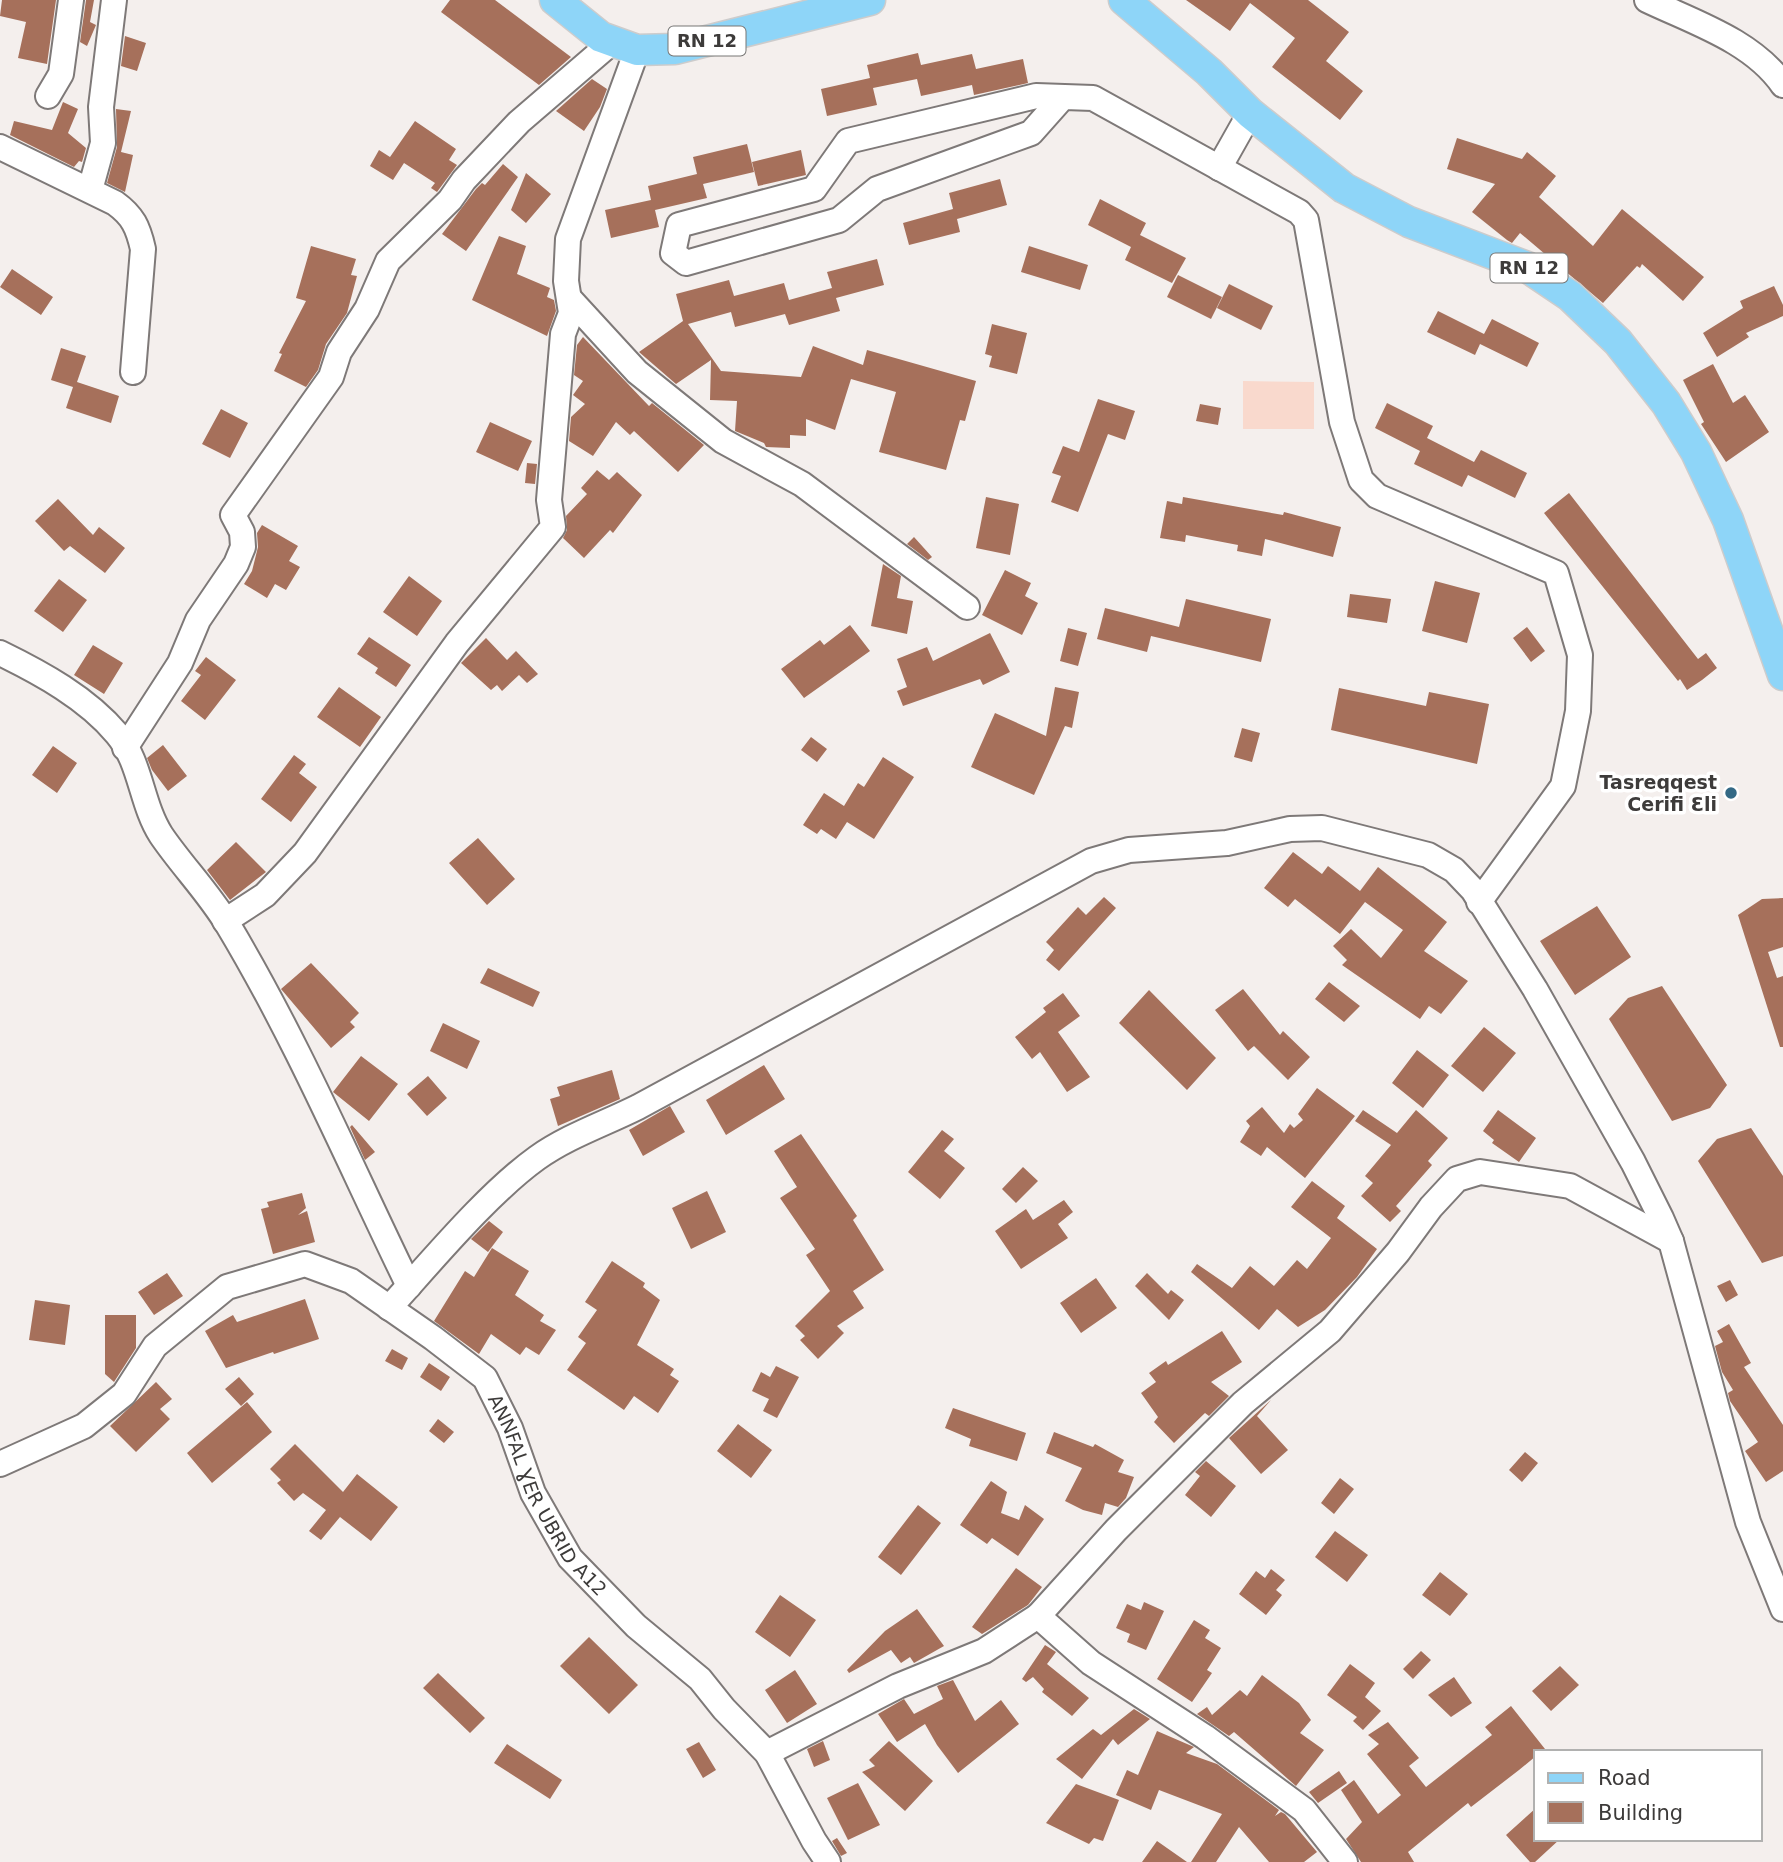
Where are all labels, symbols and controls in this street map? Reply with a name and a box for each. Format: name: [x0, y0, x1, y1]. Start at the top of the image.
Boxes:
road number: RN 12: [668, 26, 746, 56]
road number: RN 12: [1490, 254, 1568, 282]
place label: Tasreqqest Cerifi Ɛli: [1600, 771, 1717, 815]
marker: Tasreqqest Cerifi Ɛli: [1723, 785, 1739, 801]
street label: ANNFAL ƔER UBRID A12: [484, 1390, 611, 1600]
legend: [1534, 1750, 1762, 1841]
text: Road: [1598, 1766, 1651, 1790]
text: Building: [1598, 1801, 1683, 1825]

